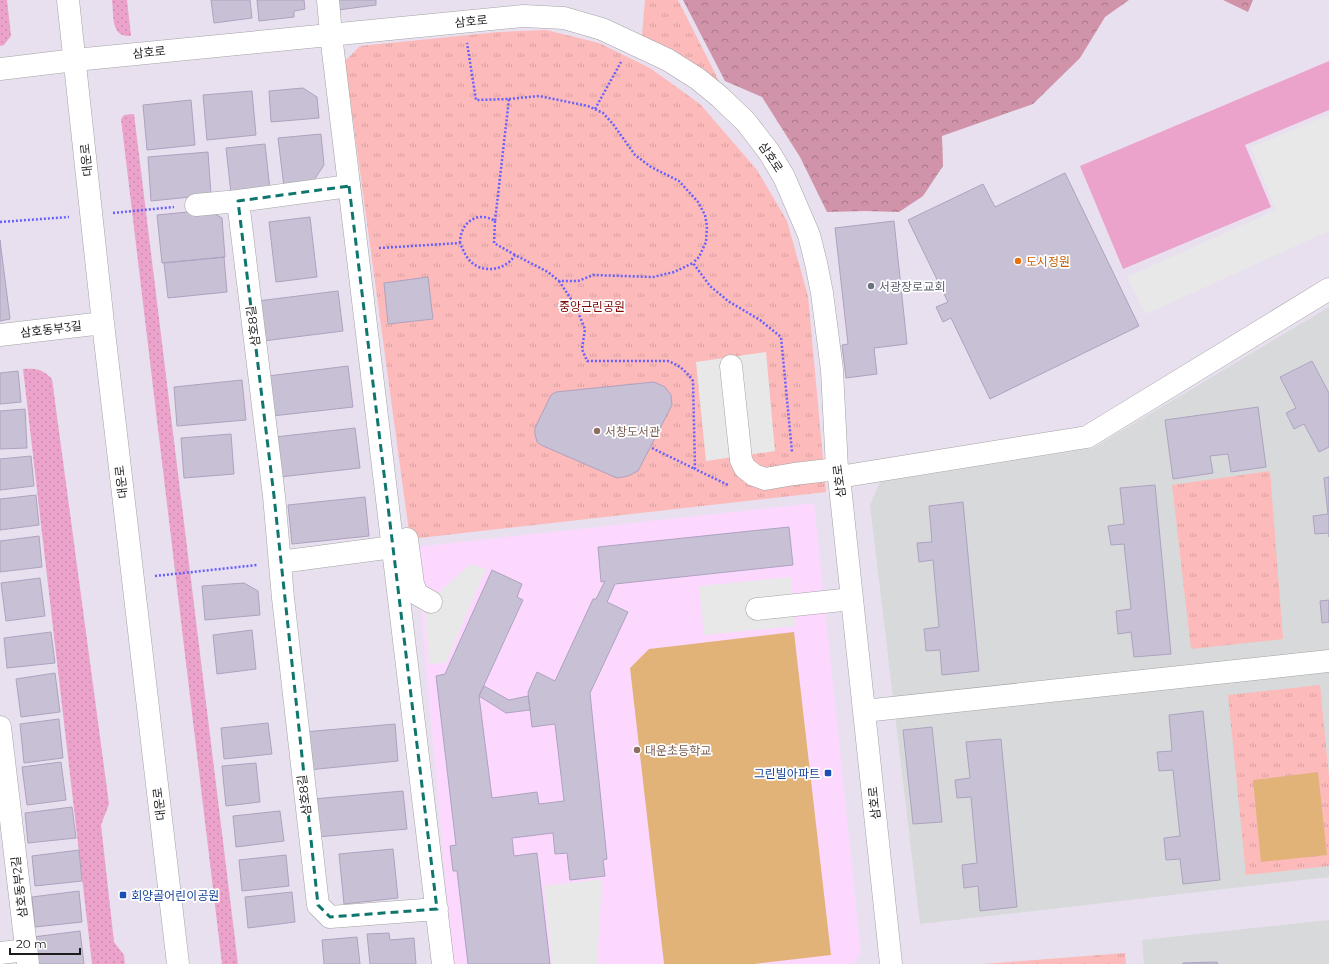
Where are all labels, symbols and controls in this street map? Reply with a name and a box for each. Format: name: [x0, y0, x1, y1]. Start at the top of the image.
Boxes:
street label: 삼호로: [454, 12, 488, 30]
street label: 삼호로: [132, 43, 166, 61]
street label: 삼호로: [756, 139, 786, 175]
street label: 대운로: [77, 143, 95, 177]
place label: 도시정원: [1026, 254, 1070, 269]
marker: 도시정원: [1013, 256, 1023, 266]
place label: 서광장로교회: [879, 279, 945, 294]
marker: 서광장로교회: [866, 281, 876, 291]
park label: 중앙근린공원: [559, 299, 625, 314]
street label: 삼호8길: [243, 305, 263, 347]
street label: 삼호동부3길: [19, 318, 83, 340]
place label: 서창도서관: [605, 424, 660, 439]
marker: 서창도서관: [592, 426, 602, 436]
street label: 삼호로: [830, 464, 848, 498]
street label: 대운로: [112, 465, 130, 499]
place label: 대운초등학교: [645, 743, 711, 758]
marker: 대운초등학교: [632, 745, 642, 755]
place label: 그린빌아파트: [754, 766, 820, 781]
marker: 그린빌아파트: [823, 768, 833, 778]
street label: 삼호8길: [294, 774, 314, 816]
street label: 삼호로: [865, 786, 883, 820]
street label: 대운로: [150, 787, 168, 821]
street label: 삼호동부2길: [8, 855, 30, 919]
place label: 회양골어린이공원: [131, 888, 219, 903]
marker: 회양골어린이공원: [118, 890, 128, 900]
scale bar: [10, 930, 80, 956]
text: 20 m: [16, 936, 47, 951]

